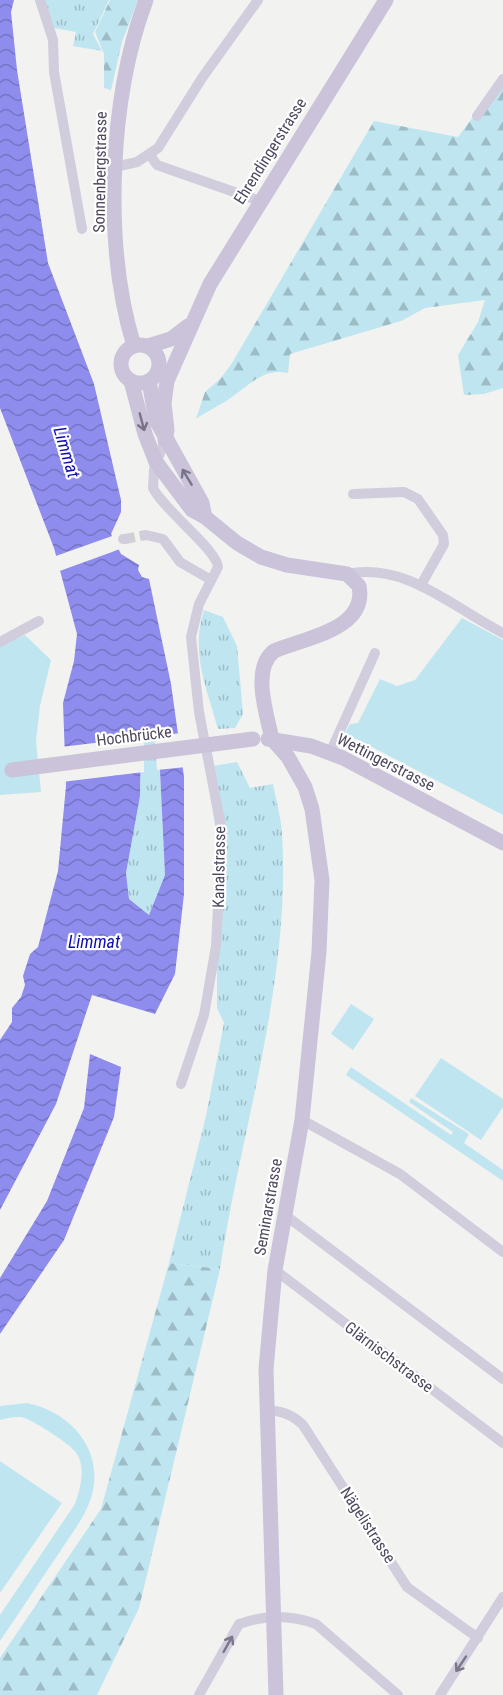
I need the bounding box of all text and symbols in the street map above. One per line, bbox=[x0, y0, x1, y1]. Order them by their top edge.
street label: Ehrendingerstrasse bbox=[230, 94, 310, 208]
street label: Sonnenbergstrasse bbox=[89, 111, 111, 233]
one-way arrow bbox=[137, 412, 148, 431]
water label: Limmat bbox=[49, 424, 85, 481]
one-way arrow bbox=[180, 469, 192, 486]
street label: Hochbrücke bbox=[95, 722, 173, 750]
street label: Wettingerstrasse bbox=[334, 729, 438, 795]
street label: Kanalstrasse bbox=[209, 826, 229, 908]
water label: Limmat bbox=[68, 931, 121, 952]
street label: Seminarstrasse bbox=[250, 1157, 286, 1257]
street label: Glärnischstrasse bbox=[341, 1318, 437, 1396]
street label: Nägelistrasse bbox=[336, 1483, 400, 1567]
one-way arrow bbox=[222, 1636, 234, 1653]
one-way arrow bbox=[454, 1655, 466, 1672]

